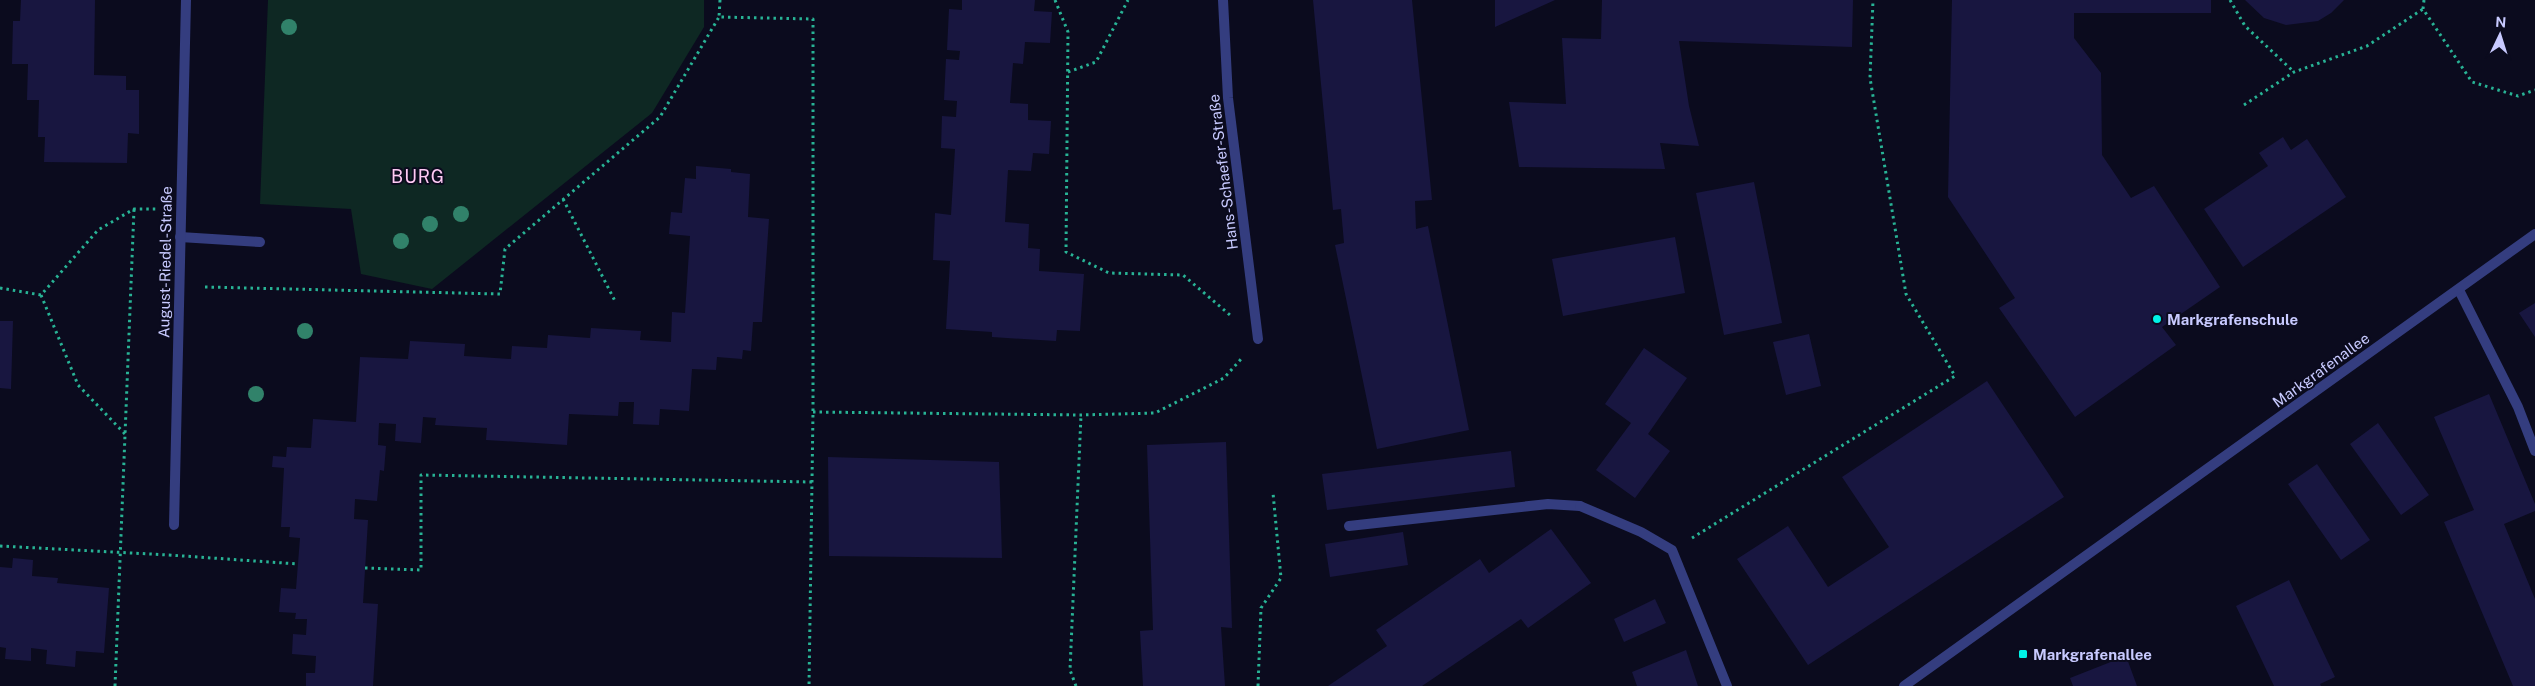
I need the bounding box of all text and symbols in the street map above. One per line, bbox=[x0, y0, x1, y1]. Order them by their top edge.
north arrow bbox=[2475, 10, 2525, 60]
text: N bbox=[2495, 14, 2507, 30]
street label: Hans-Schaefer-Straße bbox=[1205, 93, 1241, 251]
district label: BURG bbox=[391, 166, 445, 187]
street label: August-Riedel-Straße bbox=[155, 186, 175, 338]
place label: Markgrafenschule bbox=[2167, 311, 2298, 328]
marker: Markgrafenschule bbox=[2151, 313, 2163, 325]
street label: Markgrafenallee bbox=[2269, 329, 2373, 411]
place label: Markgrafenallee bbox=[2033, 646, 2152, 663]
marker: Markgrafenallee bbox=[2017, 648, 2029, 660]

